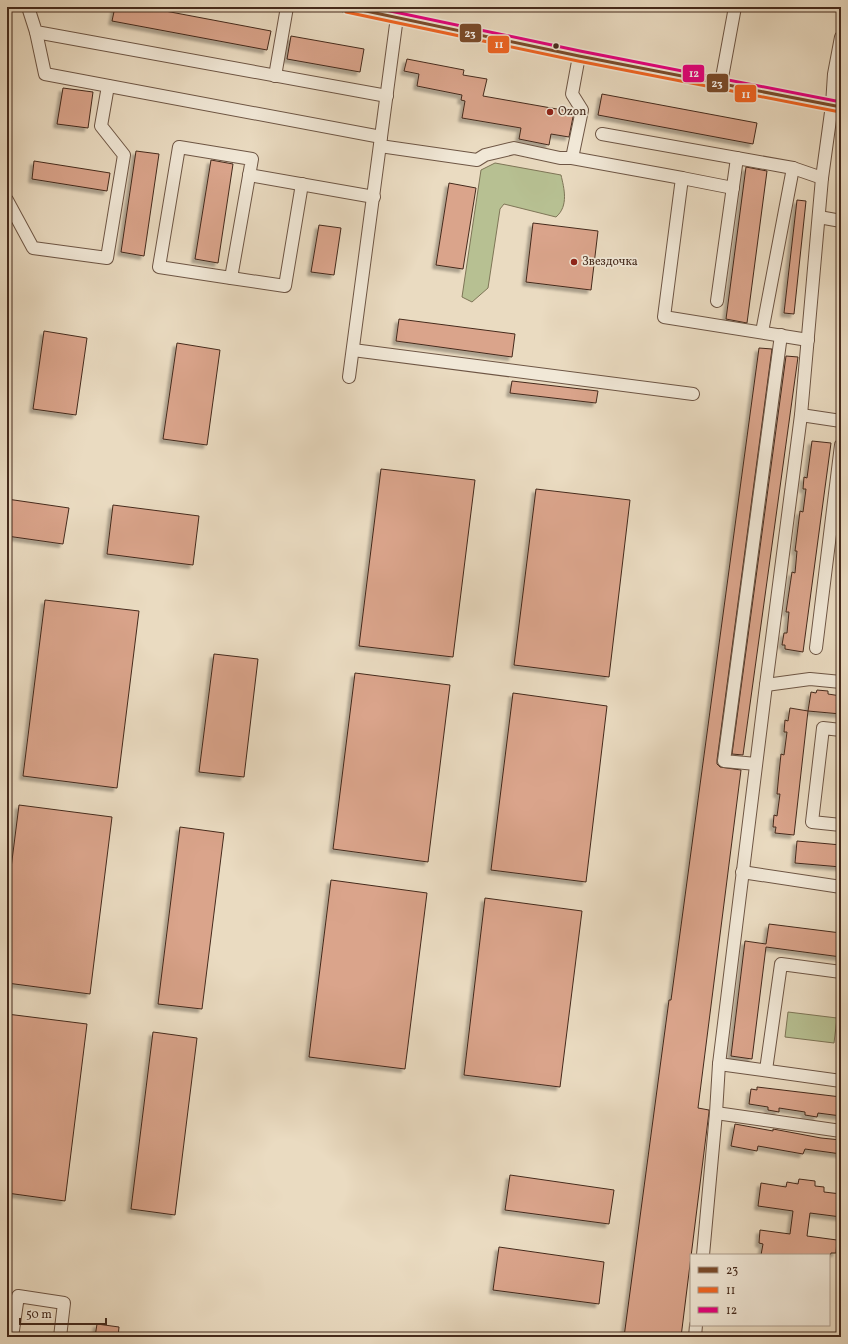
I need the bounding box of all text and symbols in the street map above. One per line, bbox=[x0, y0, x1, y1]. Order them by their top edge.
line badge: 23 bbox=[459, 23, 482, 43]
text: 23 bbox=[464, 27, 476, 42]
line badge: 11 bbox=[487, 35, 510, 54]
text: 11 bbox=[495, 38, 503, 53]
unlabelled marker bbox=[551, 41, 561, 51]
line badge: 12 bbox=[682, 64, 705, 83]
text: 12 bbox=[689, 67, 699, 82]
line badge: 23 bbox=[706, 73, 729, 93]
text: 23 bbox=[711, 77, 723, 92]
line badge: 11 bbox=[734, 84, 757, 103]
text: 11 bbox=[742, 88, 750, 103]
place label: Ozon bbox=[558, 104, 586, 120]
marker: Ozon bbox=[545, 107, 555, 117]
place label: Звездочка bbox=[582, 254, 638, 270]
marker: Звездочка bbox=[569, 257, 579, 267]
legend bbox=[690, 1254, 830, 1326]
text: 23 bbox=[726, 1263, 738, 1279]
text: 11 bbox=[726, 1283, 735, 1299]
scale bar bbox=[20, 1300, 106, 1326]
text: 12 bbox=[726, 1303, 737, 1319]
text: 50 m bbox=[26, 1307, 52, 1323]

